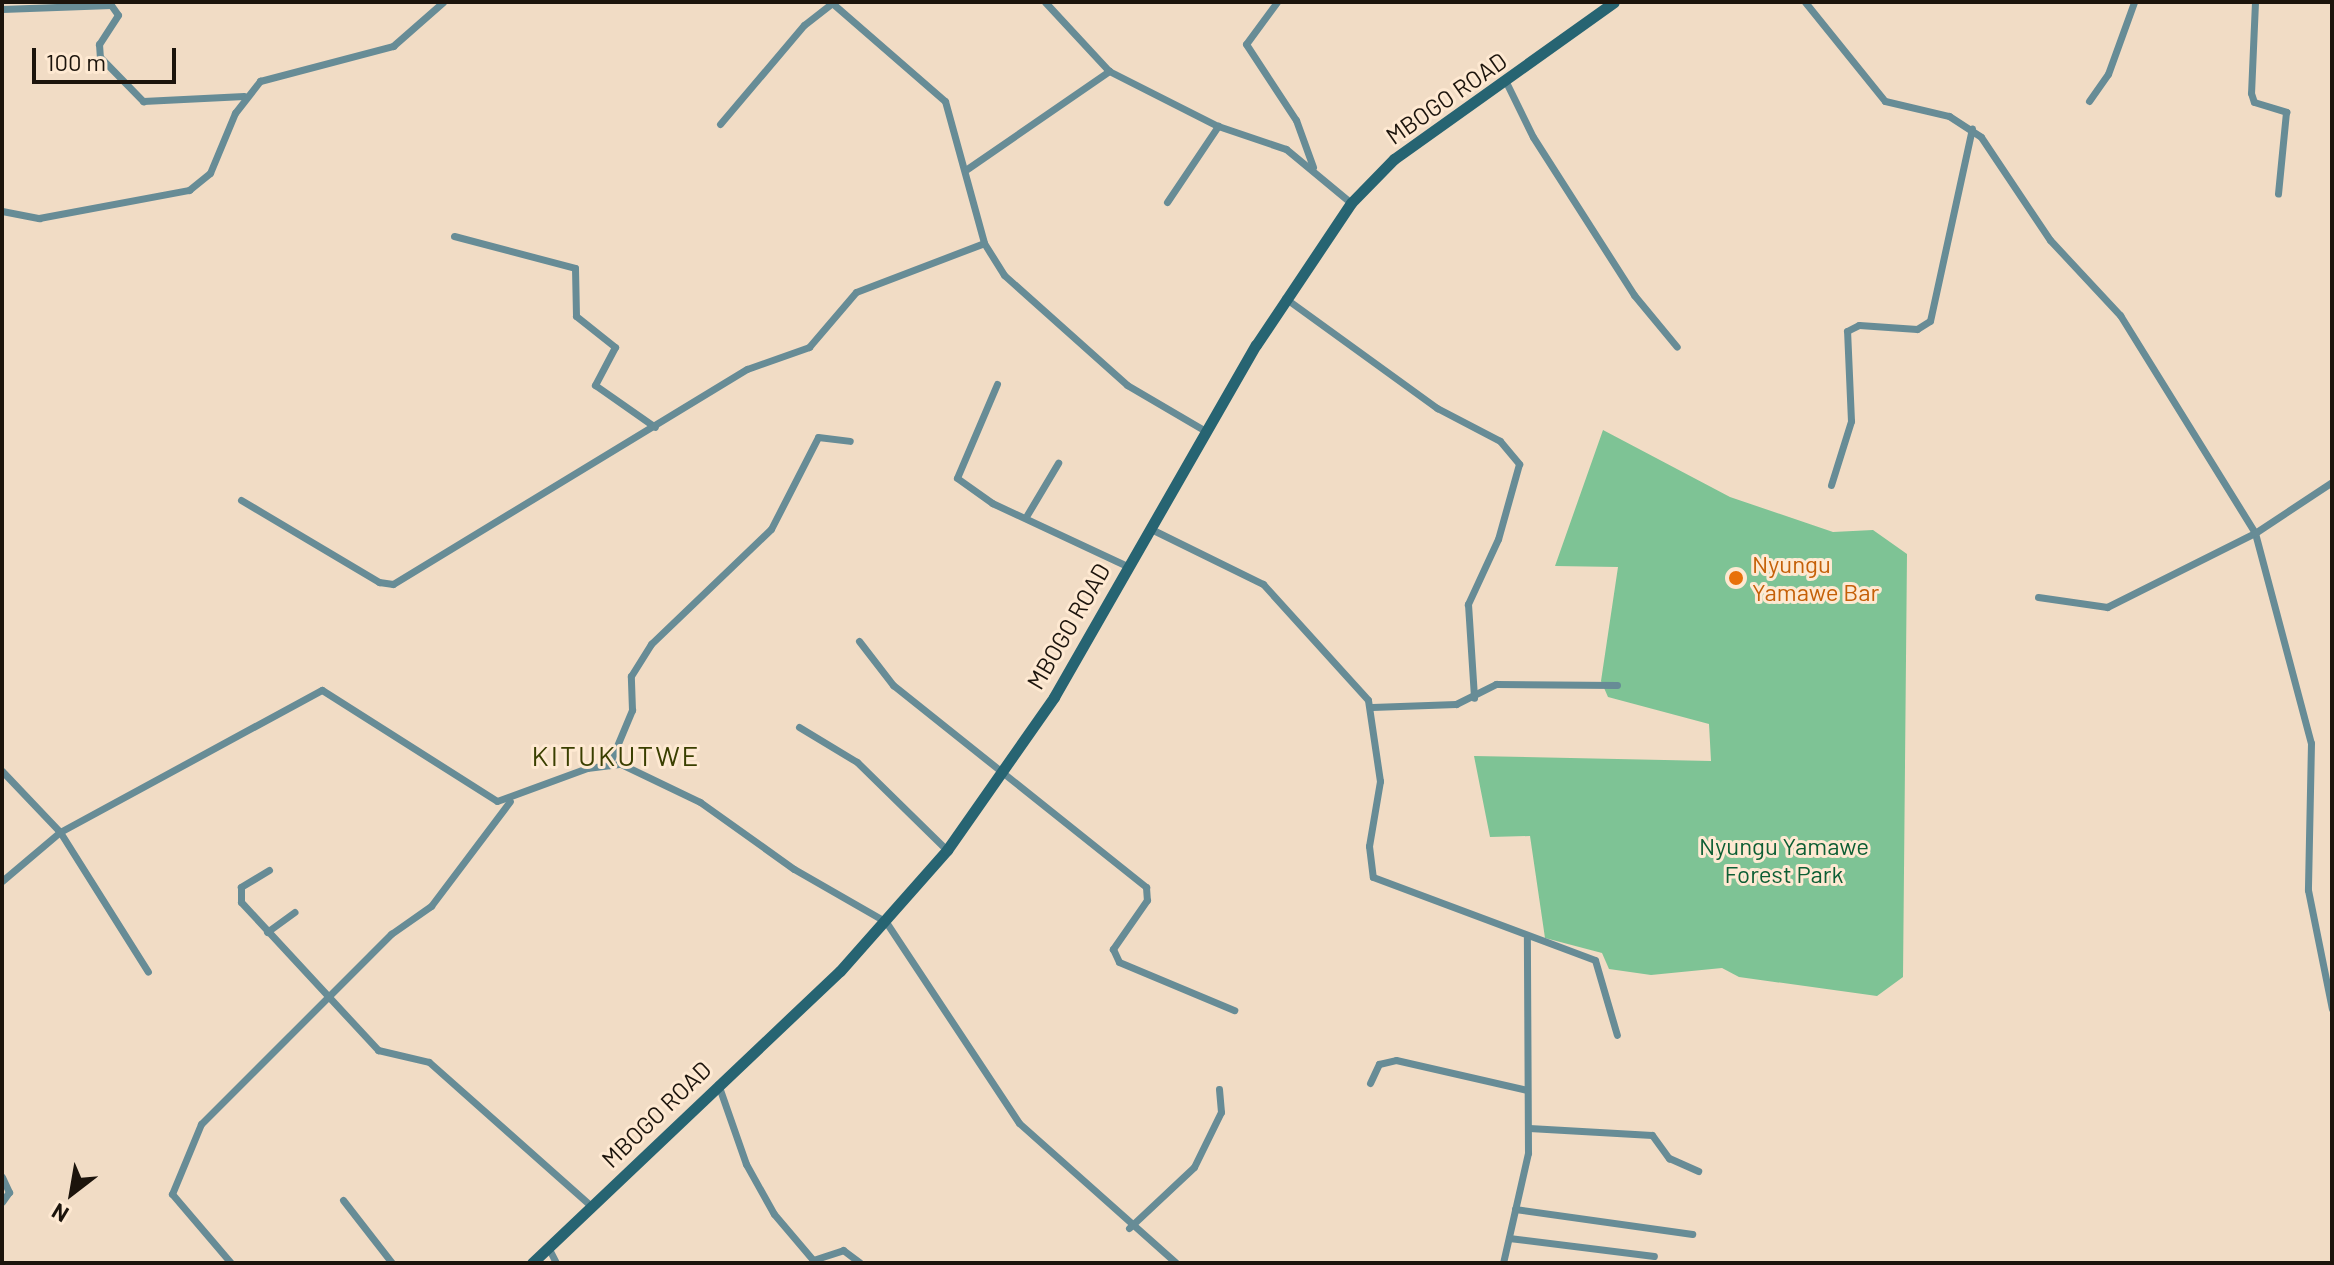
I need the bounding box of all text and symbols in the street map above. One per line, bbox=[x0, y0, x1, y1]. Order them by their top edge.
scale bar bbox=[36, 32, 180, 82]
street label: MBOGO ROAD bbox=[1380, 46, 1512, 150]
text: 100 m bbox=[46, 47, 106, 76]
place label: Nyungu Yamawe Bar bbox=[1752, 550, 1879, 606]
street label: MBOGO ROAD bbox=[1020, 558, 1116, 694]
marker: Nyungu Yamawe Bar bbox=[1727, 569, 1745, 587]
district label: KITUKUTWE bbox=[532, 738, 700, 772]
park label: Nyungu Yamawe Forest Park bbox=[1699, 832, 1869, 888]
street label: MBOGO ROAD bbox=[595, 1055, 717, 1173]
north arrow bbox=[32, 1153, 112, 1233]
text: N bbox=[47, 1199, 73, 1228]

